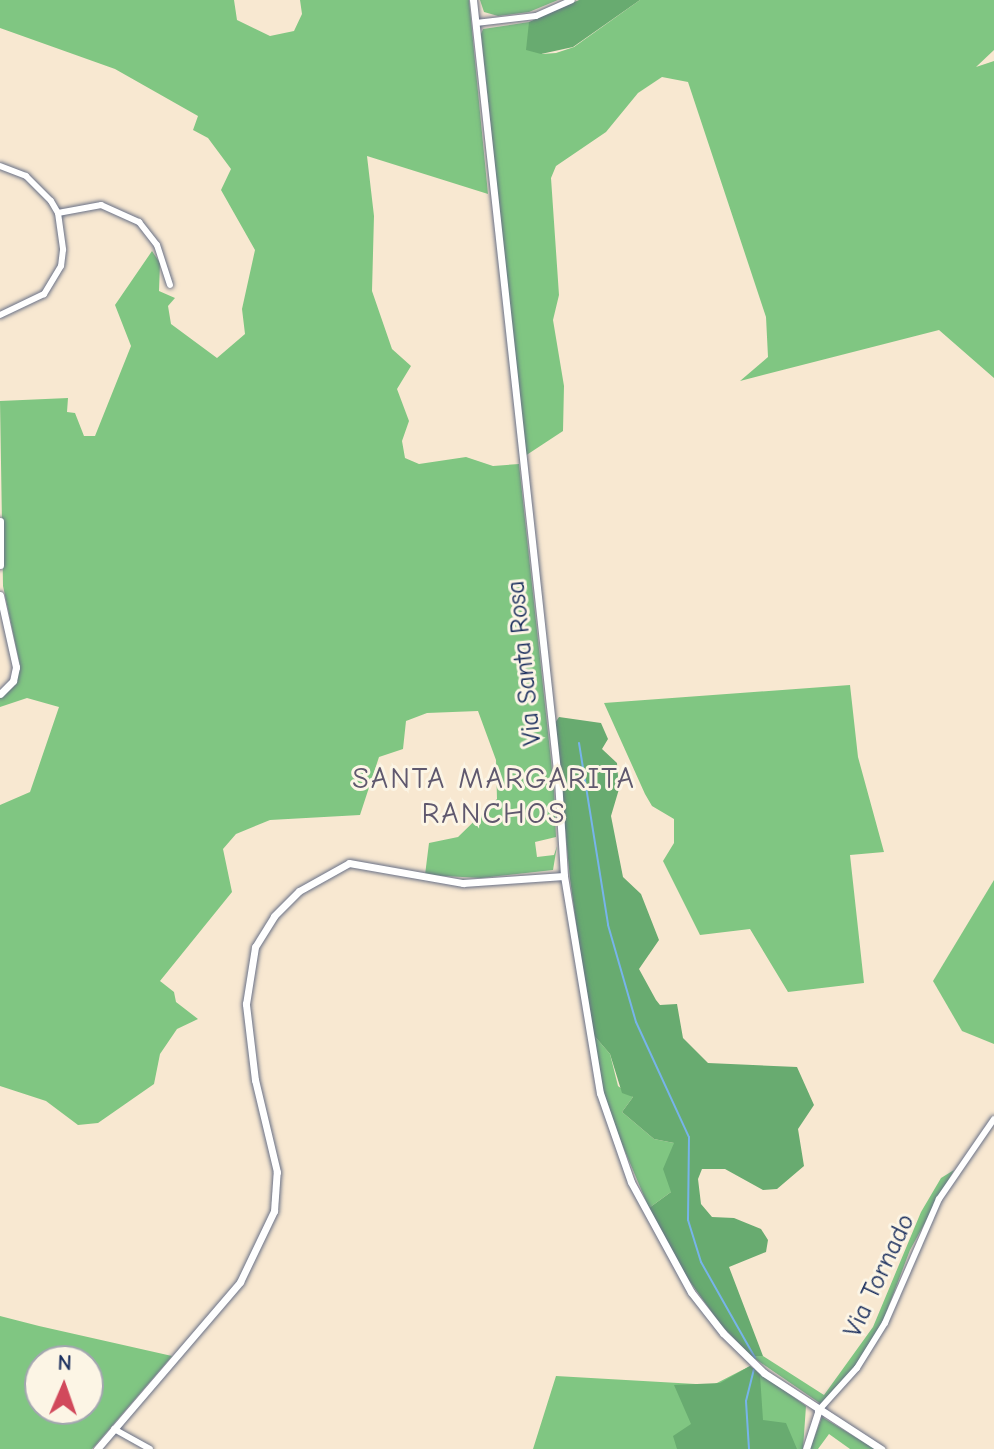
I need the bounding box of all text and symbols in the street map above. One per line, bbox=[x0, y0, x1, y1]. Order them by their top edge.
street label: Via Santa Rosa bbox=[501, 579, 549, 747]
district label: SANTA MARGARITA RANCHOS bbox=[352, 761, 636, 832]
street label: Via Tornado bbox=[838, 1209, 922, 1343]
north arrow bbox=[24, 1345, 104, 1425]
text: N bbox=[57, 1350, 72, 1376]

